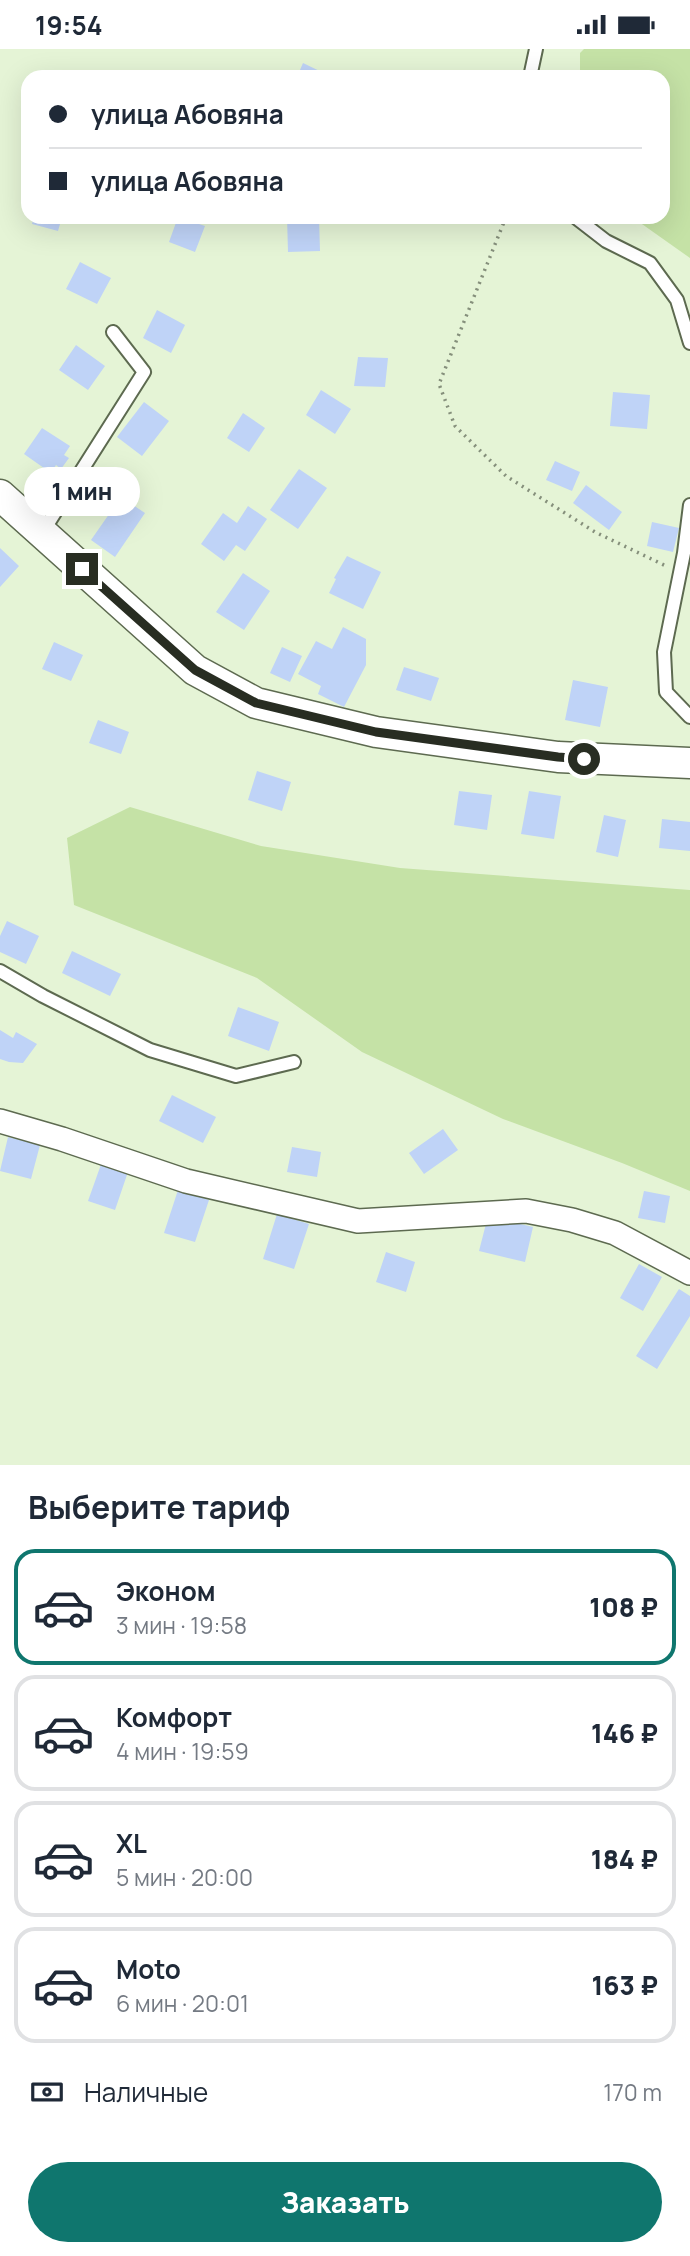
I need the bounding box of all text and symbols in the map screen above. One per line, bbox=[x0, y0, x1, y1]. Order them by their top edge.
text: 19:54 bbox=[35, 7, 103, 43]
text: улица Абовяна bbox=[91, 96, 284, 132]
text: улица Абовяна bbox=[91, 163, 284, 199]
callout: 1 мин bbox=[24, 468, 140, 517]
text: 1 мин bbox=[52, 475, 112, 507]
route end bbox=[66, 553, 98, 585]
route start bbox=[568, 743, 600, 775]
text: Выберите тариф bbox=[28, 1485, 290, 1529]
text: Эконом bbox=[116, 1573, 216, 1609]
icon: car bbox=[32, 1576, 95, 1639]
text: 108 ₽ bbox=[589, 1589, 658, 1625]
text: 3 мин · 19:58 bbox=[116, 1609, 247, 1641]
text: Комфорт bbox=[116, 1699, 232, 1735]
icon: car bbox=[32, 1702, 95, 1765]
text: 146 ₽ bbox=[591, 1715, 658, 1751]
text: 4 мин · 19:59 bbox=[116, 1735, 249, 1767]
text: XL bbox=[116, 1825, 147, 1861]
icon: car bbox=[32, 1828, 95, 1891]
text: 184 ₽ bbox=[591, 1841, 658, 1877]
text: 5 мин · 20:00 bbox=[116, 1861, 253, 1893]
text: Moto bbox=[116, 1951, 181, 1987]
icon: car bbox=[32, 1954, 95, 2017]
text: 163 ₽ bbox=[592, 1967, 658, 2003]
text: 6 мин · 20:01 bbox=[116, 1987, 249, 2019]
icon: cash bbox=[28, 2073, 66, 2111]
text: Наличные bbox=[84, 2074, 208, 2110]
text: 170 m bbox=[603, 2076, 662, 2108]
button: Заказать bbox=[28, 2162, 662, 2242]

